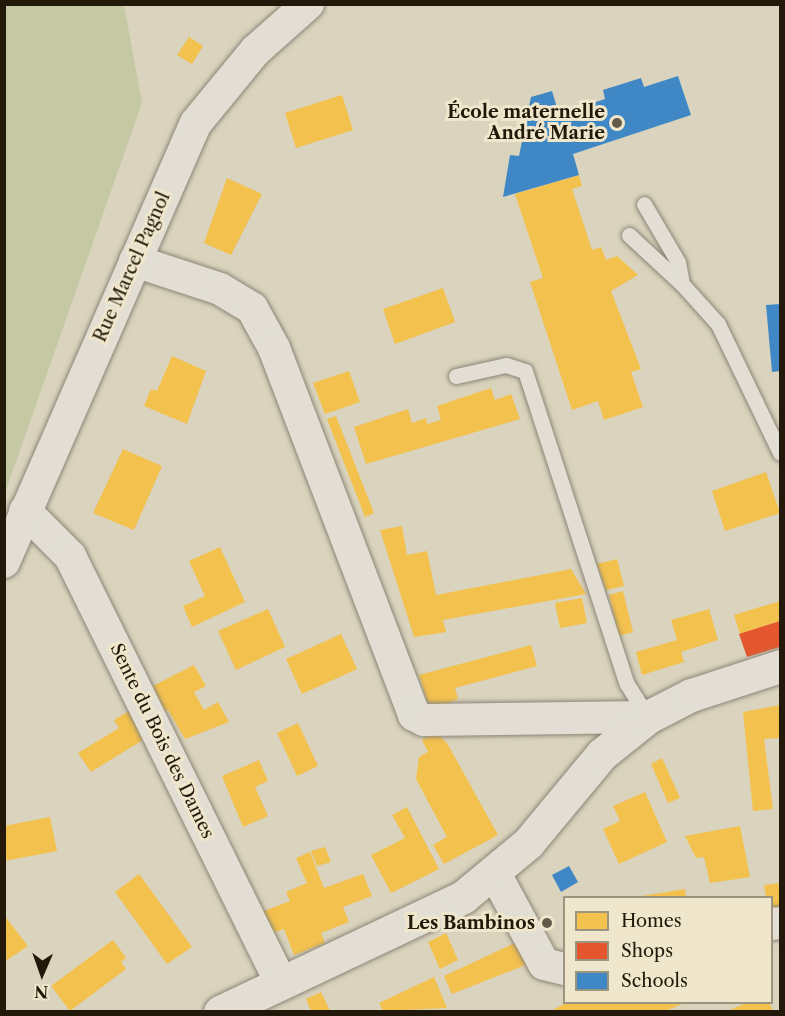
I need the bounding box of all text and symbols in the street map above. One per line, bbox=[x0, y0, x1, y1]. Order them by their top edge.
place label: École maternelle André Marie bbox=[447, 102, 605, 144]
marker: École maternelle André Marie bbox=[610, 116, 624, 130]
street label: Rue Marcel Pagnol bbox=[89, 189, 175, 345]
street label: Sente du Bois des Dames bbox=[105, 640, 219, 842]
legend bbox=[563, 896, 773, 1004]
text: Homes bbox=[621, 910, 682, 932]
place label: Les Bambinos bbox=[407, 912, 535, 934]
marker: Les Bambinos bbox=[540, 916, 554, 930]
text: Shops bbox=[621, 940, 673, 962]
north arrow bbox=[12, 944, 72, 1004]
text: Schools bbox=[621, 970, 688, 992]
text: N bbox=[34, 982, 49, 1002]

